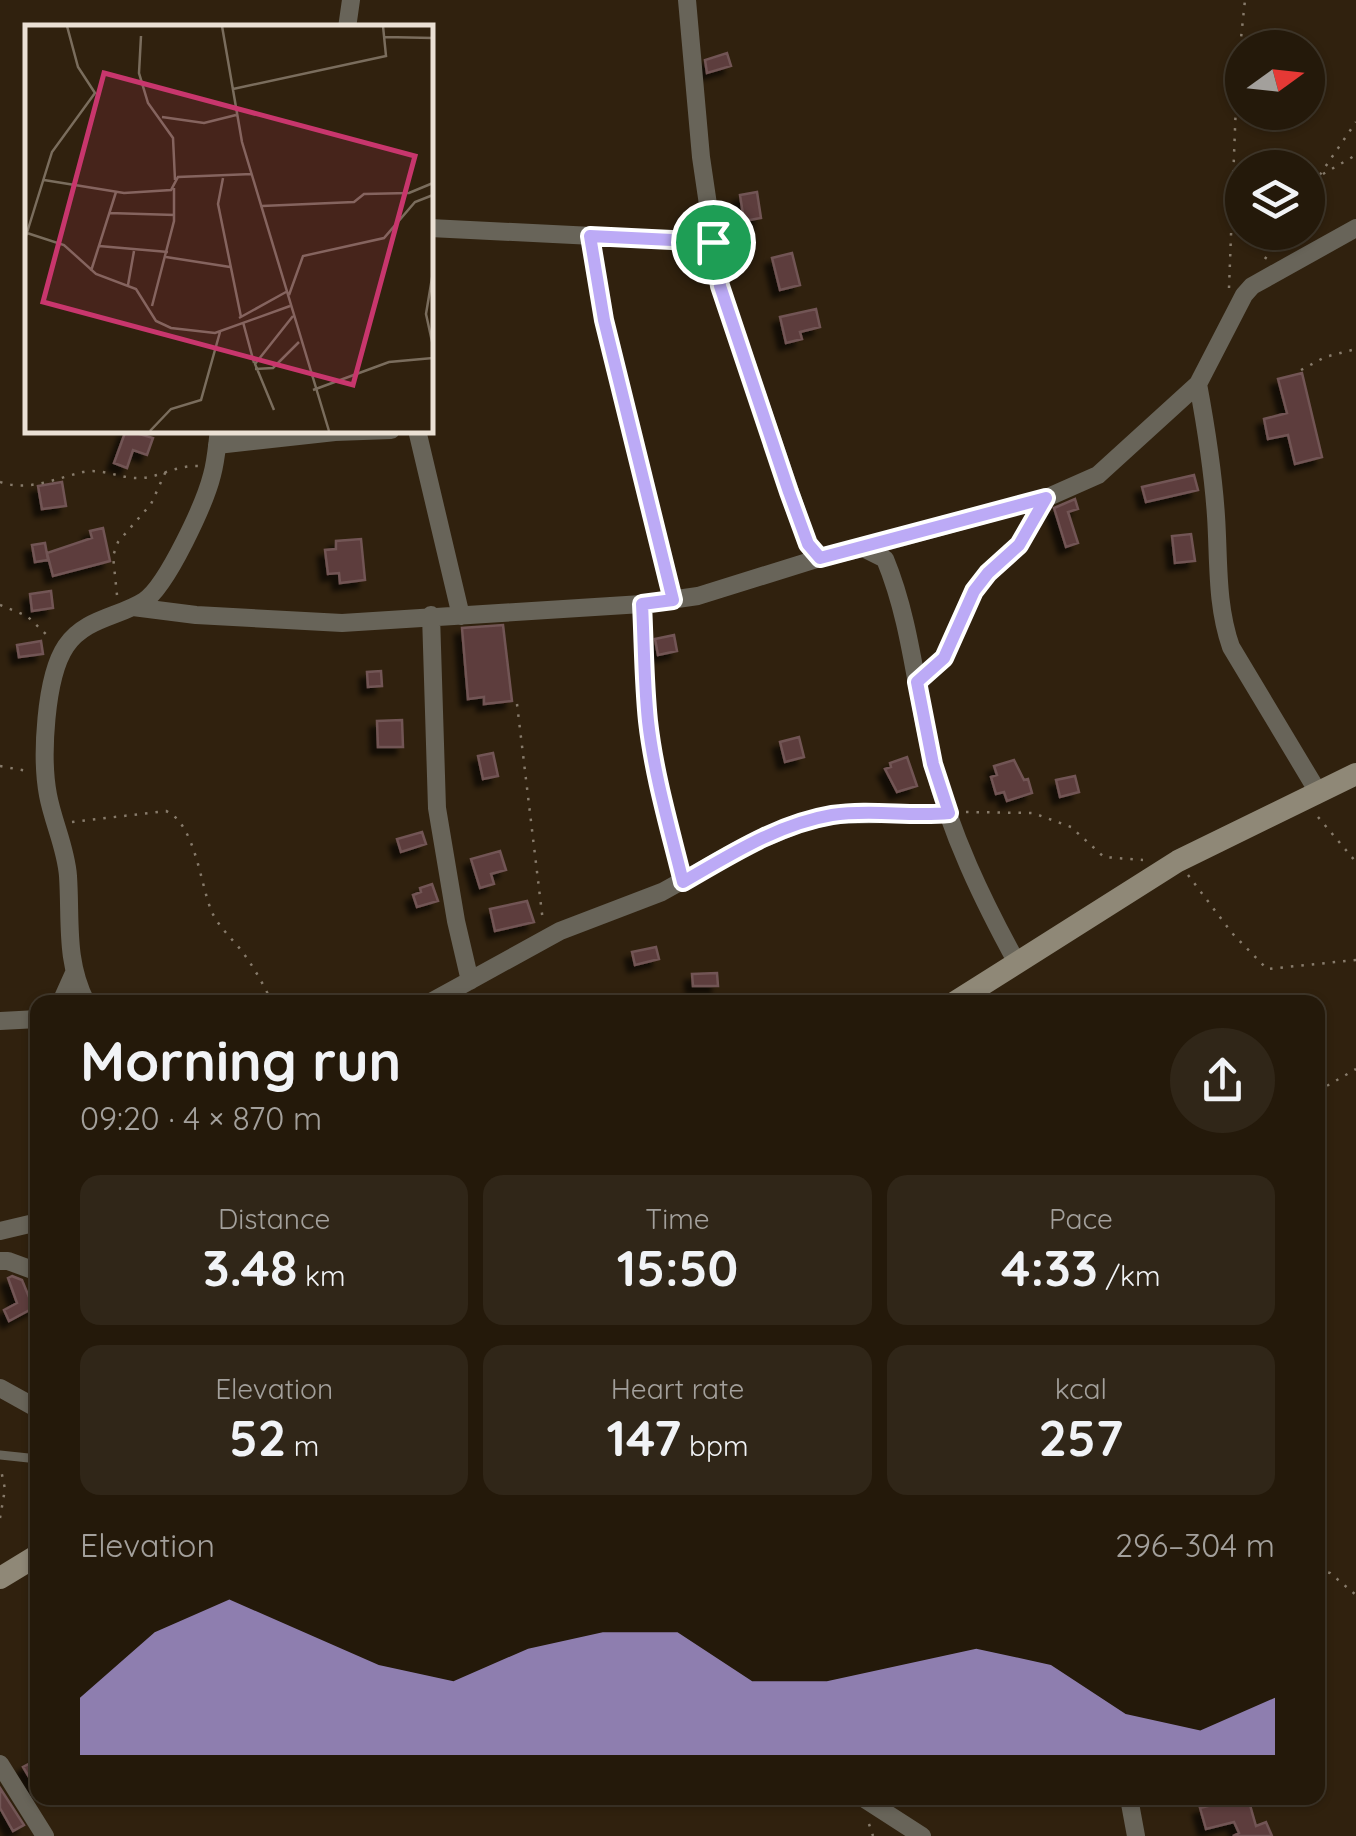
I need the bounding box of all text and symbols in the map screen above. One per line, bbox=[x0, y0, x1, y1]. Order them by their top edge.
inset map bbox=[25, 25, 432, 432]
north arrow bbox=[1225, 30, 1325, 130]
map controls bbox=[1225, 30, 1325, 250]
button: layers bbox=[1225, 150, 1325, 250]
pin bbox=[671, 200, 756, 285]
icon: arrive bbox=[686, 215, 741, 270]
text: Morning run bbox=[80, 1026, 401, 1095]
button: share bbox=[1170, 1028, 1275, 1133]
text: 09:20 · 4 × 870 m bbox=[80, 1098, 322, 1138]
text: Distance bbox=[218, 1201, 330, 1236]
text: Time bbox=[645, 1201, 710, 1236]
text: Pace bbox=[1049, 1201, 1113, 1236]
text: 3.48 bbox=[203, 1236, 297, 1299]
text: 15:50 bbox=[617, 1236, 738, 1299]
text: 4:33 bbox=[1001, 1236, 1098, 1299]
text: km bbox=[297, 1258, 346, 1293]
text: /km bbox=[1098, 1258, 1161, 1293]
text: Elevation bbox=[215, 1371, 333, 1406]
text: Heart rate bbox=[611, 1371, 744, 1406]
text: kcal bbox=[1055, 1371, 1107, 1406]
text: 52 bbox=[229, 1406, 286, 1469]
text: 147 bbox=[607, 1406, 681, 1469]
text: 257 bbox=[1038, 1406, 1123, 1469]
text: m bbox=[286, 1428, 319, 1463]
text: bpm bbox=[681, 1428, 748, 1463]
text: Elevation bbox=[80, 1525, 215, 1565]
text: 296–304 m bbox=[1115, 1525, 1275, 1565]

